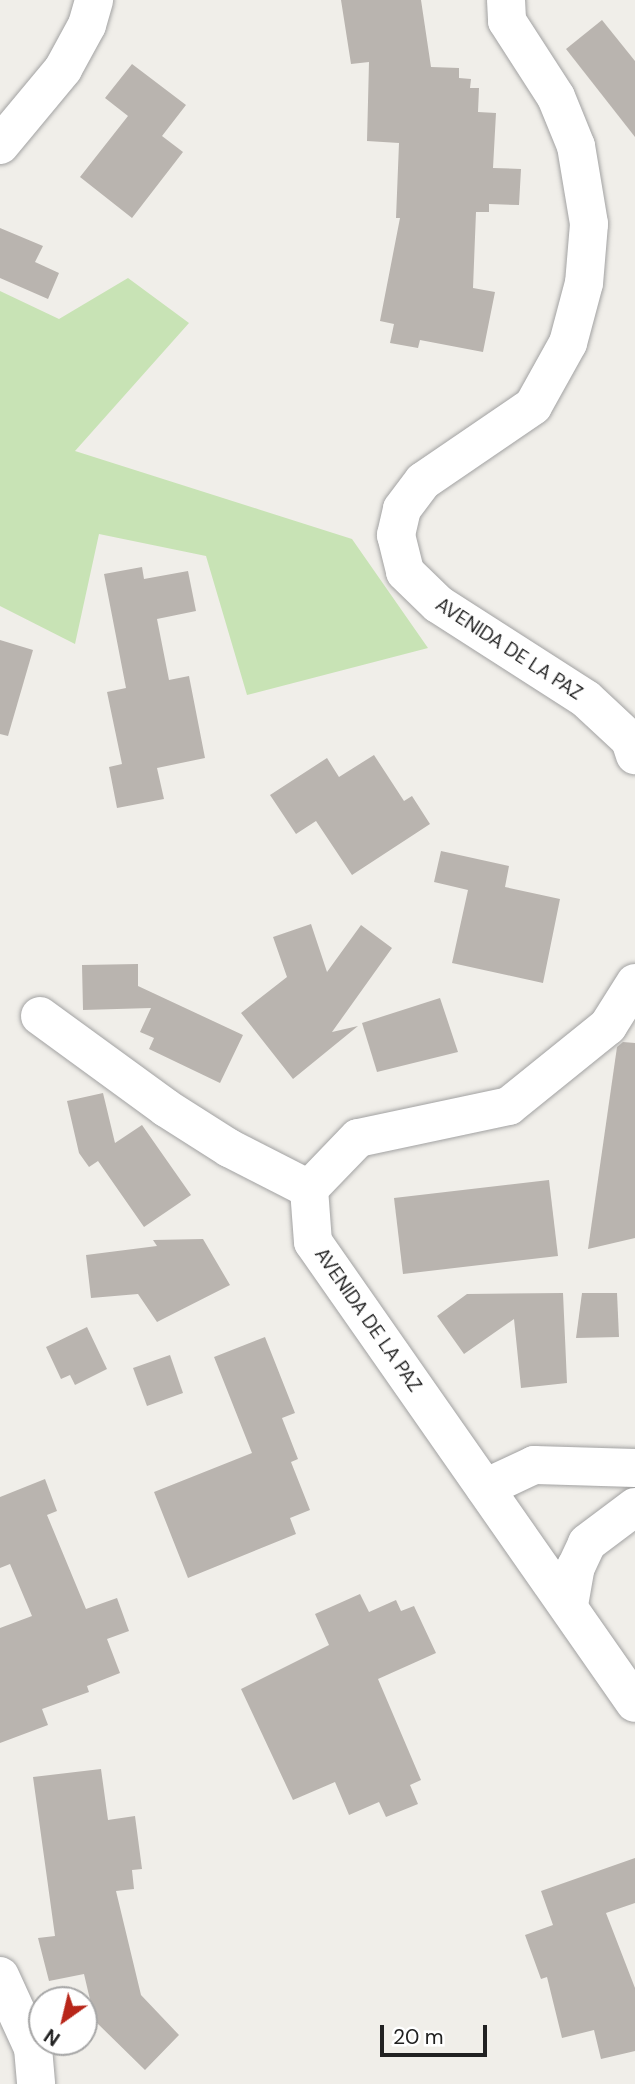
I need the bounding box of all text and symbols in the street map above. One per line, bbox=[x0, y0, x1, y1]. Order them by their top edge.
street label: AVENIDA DE LA PAZ bbox=[431, 593, 587, 705]
street label: AVENIDA DE LA PAZ bbox=[310, 1244, 426, 1396]
north arrow bbox=[28, 1986, 98, 2056]
scale bar bbox=[383, 2010, 490, 2054]
text: N bbox=[39, 2023, 65, 2051]
text: 20 m bbox=[393, 2023, 444, 2051]

